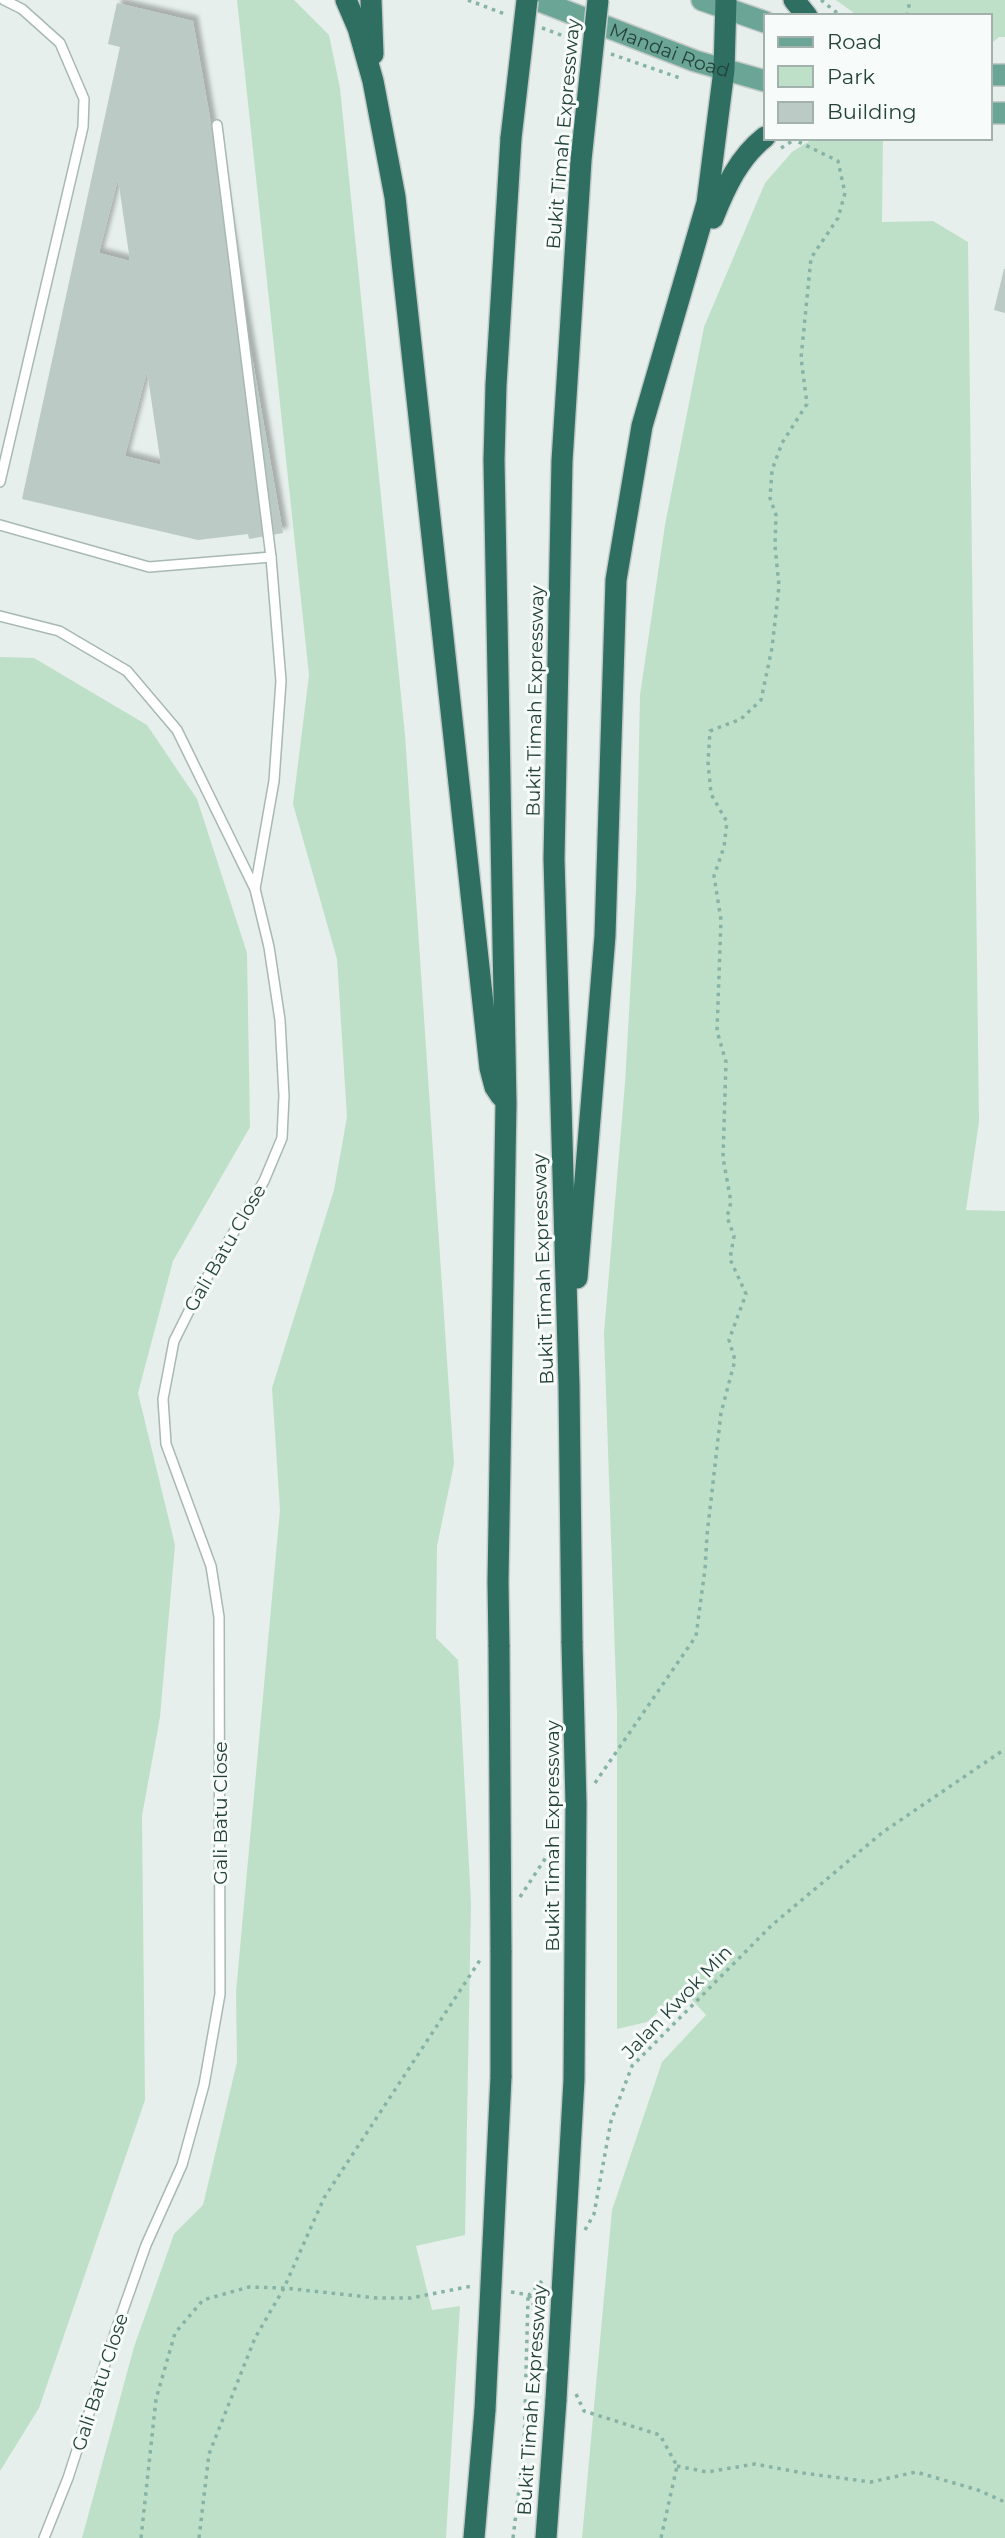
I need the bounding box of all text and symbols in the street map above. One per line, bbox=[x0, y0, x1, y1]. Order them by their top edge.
legend bbox=[764, 14, 991, 140]
street label: Bukit Timah Expressway bbox=[541, 17, 585, 250]
street label: Mandai Road bbox=[606, 18, 733, 82]
text: Road bbox=[827, 29, 882, 54]
text: Park bbox=[827, 64, 875, 89]
text: Building bbox=[827, 99, 917, 124]
street label: Bukit Timah Expressway bbox=[521, 584, 549, 817]
street label: Bukit Timah Expressway bbox=[527, 1152, 559, 1385]
street label: Gali Batu Close bbox=[179, 1180, 271, 1316]
street label: Bukit Timah Expressway bbox=[541, 1720, 564, 1952]
street label: Gali Batu Close bbox=[209, 1741, 232, 1885]
street label: Jalan Kwok Min bbox=[616, 1941, 737, 2064]
street label: Bukit Timah Expressway bbox=[512, 2283, 552, 2516]
street label: Gali Batu Close bbox=[67, 2310, 133, 2454]

